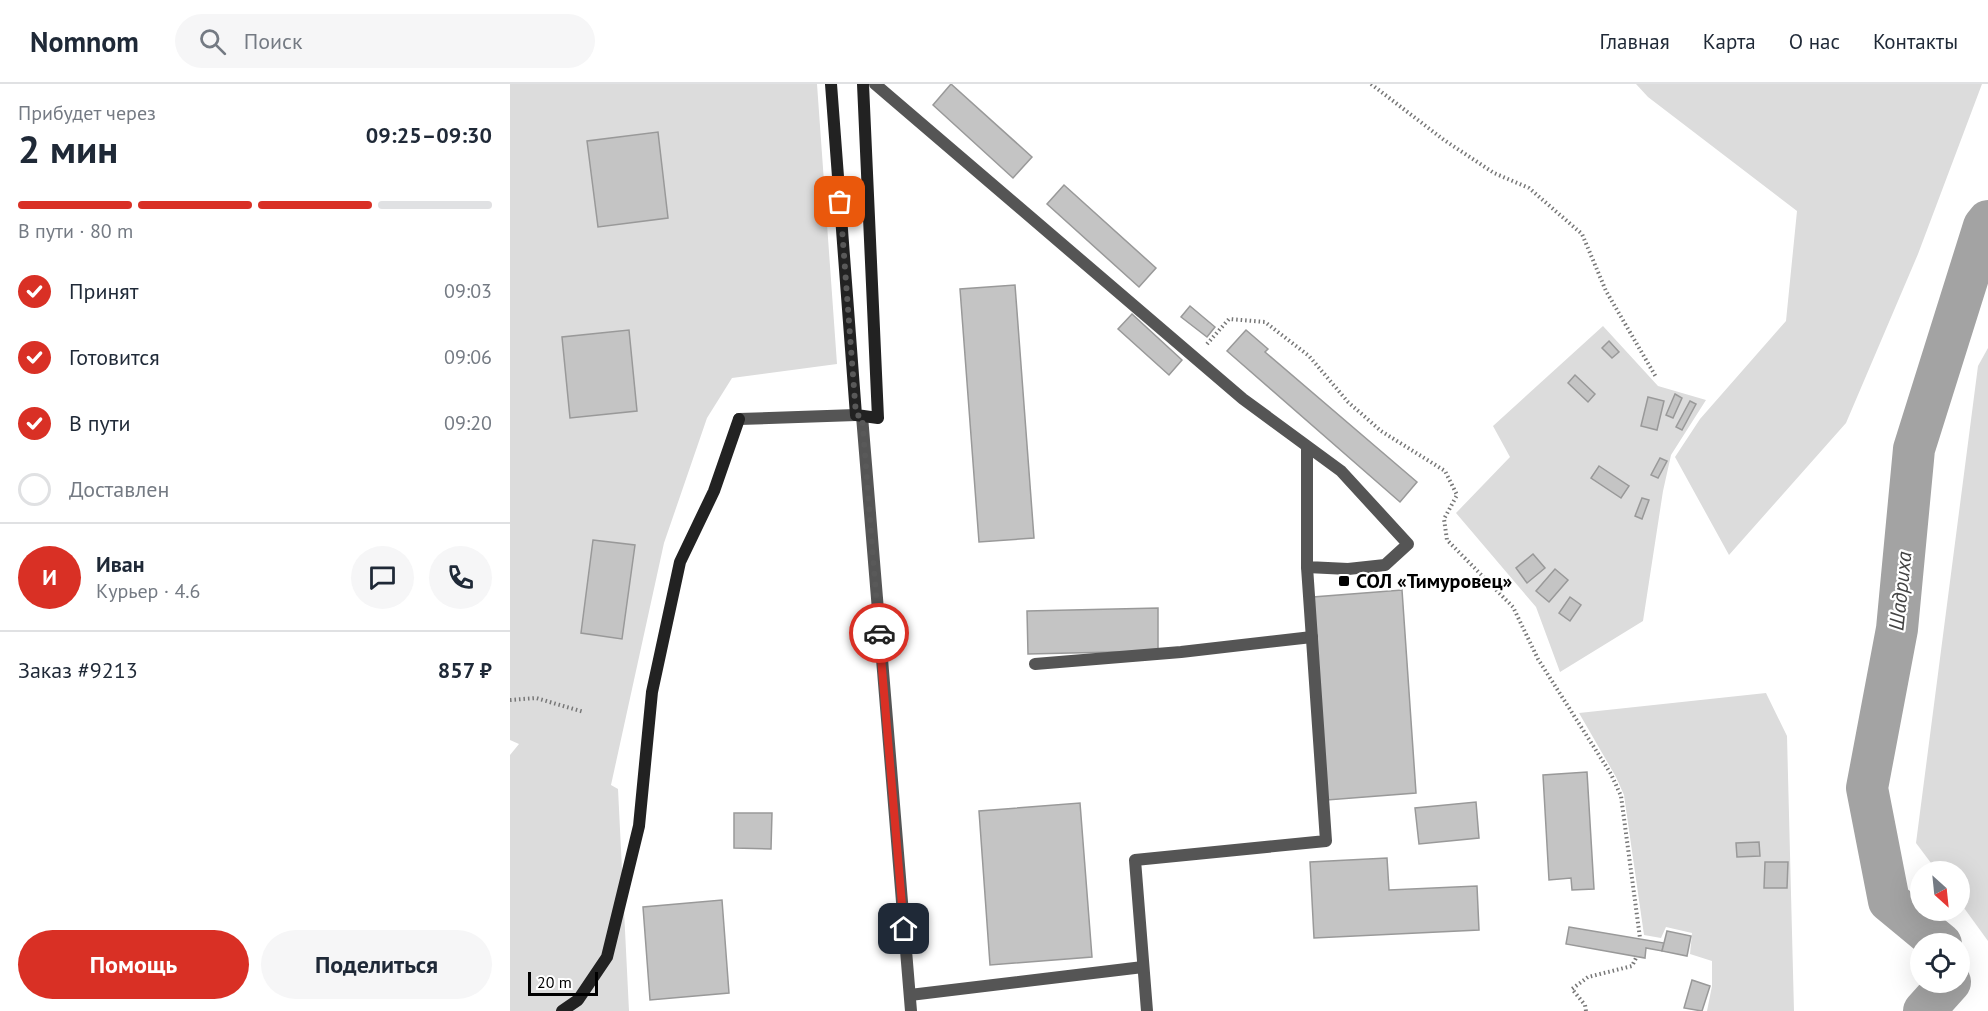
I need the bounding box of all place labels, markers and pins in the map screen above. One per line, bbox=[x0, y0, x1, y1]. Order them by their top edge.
pin bbox=[814, 176, 865, 227]
place label: СОЛ «Тимуровец» bbox=[1356, 568, 1513, 594]
marker: СОЛ «Тимуровец» bbox=[1337, 574, 1351, 588]
pin bbox=[878, 903, 929, 954]

